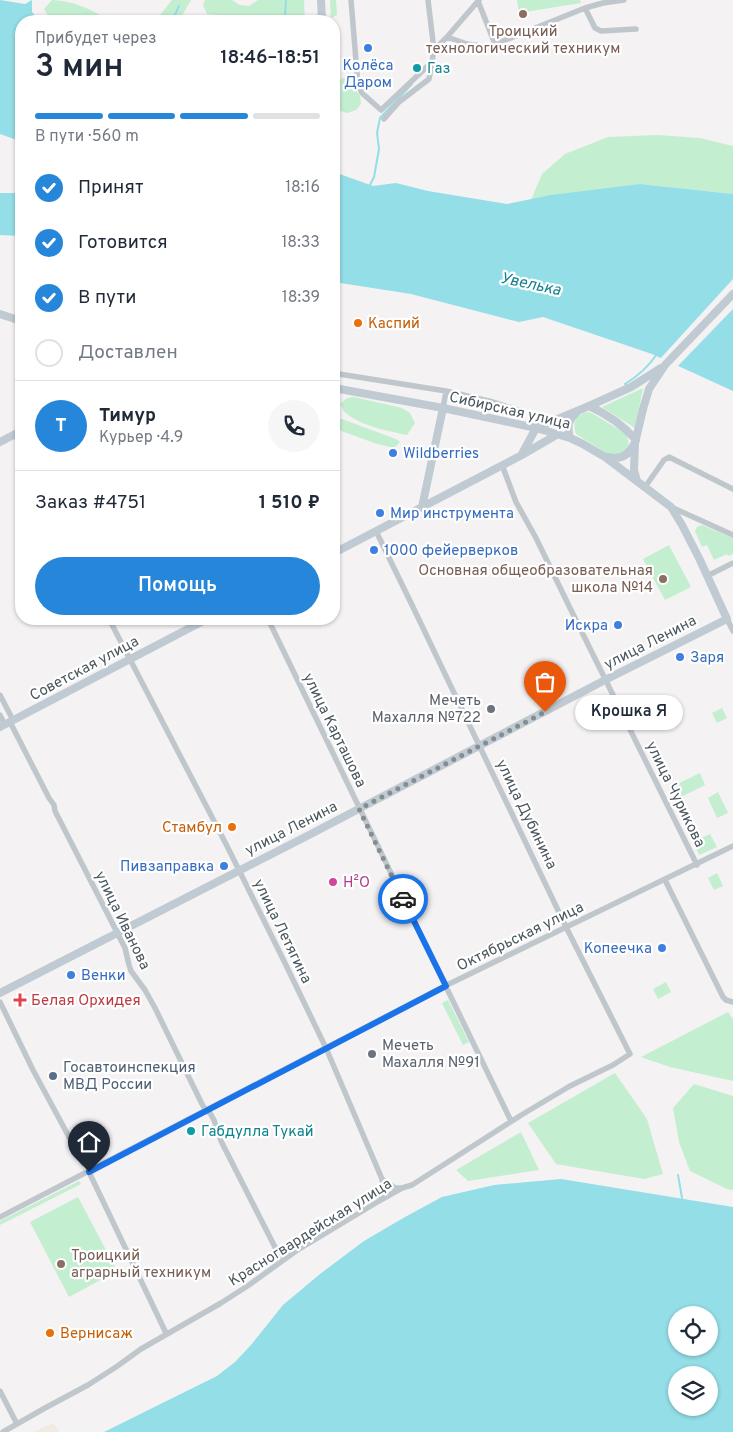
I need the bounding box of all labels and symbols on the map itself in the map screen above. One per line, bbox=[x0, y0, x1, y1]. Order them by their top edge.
marker: Троицкий технологический техникум bbox=[517, 8, 529, 20]
place label: Троицкий технологический техникум bbox=[426, 23, 620, 59]
marker: Колёса Даром bbox=[362, 42, 374, 54]
place label: Колёса Даром bbox=[343, 57, 393, 93]
place label: Газ bbox=[427, 60, 451, 79]
marker: Газ bbox=[411, 62, 423, 74]
water label: Увелька bbox=[499, 269, 563, 301]
place label: Каспий bbox=[368, 315, 420, 334]
marker: Каспий bbox=[352, 317, 364, 329]
street label: Сибирская улица bbox=[447, 388, 572, 435]
place label: Wildberries bbox=[403, 445, 479, 464]
marker: Wildberries bbox=[387, 447, 399, 459]
place label: Мир инструмента bbox=[390, 505, 514, 524]
marker: Мир инструмента bbox=[374, 507, 386, 519]
place label: 1000 фейерверков bbox=[384, 542, 518, 561]
marker: 1000 фейерверков bbox=[368, 544, 380, 556]
place label: Основная общеобразовательная школа №14 bbox=[418, 562, 653, 598]
marker: Основная общеобразовательная школа №14 bbox=[657, 573, 669, 585]
street label: улица Ленина bbox=[601, 612, 700, 675]
place label: Искра bbox=[565, 617, 608, 636]
marker: Искра bbox=[612, 619, 624, 631]
street label: Советская улица bbox=[27, 633, 143, 706]
place label: Заря bbox=[690, 649, 724, 668]
marker: Заря bbox=[674, 651, 686, 663]
pin bbox=[524, 661, 566, 712]
street label: улица Карташова bbox=[298, 670, 370, 791]
place label: Мечеть Махалля №722 bbox=[372, 692, 481, 728]
callout: Крошка Я bbox=[575, 694, 682, 730]
marker: Мечеть Махалля №722 bbox=[485, 703, 497, 715]
street label: улица Чурикова bbox=[641, 739, 709, 851]
street label: улица Дубинина bbox=[491, 757, 560, 873]
street label: улица Ленина bbox=[242, 798, 341, 861]
place label: Стамбул bbox=[162, 819, 222, 838]
marker: Стамбул bbox=[226, 821, 238, 833]
place label: Пивзаправка bbox=[120, 858, 214, 877]
marker: Пивзаправка bbox=[218, 860, 230, 872]
street label: улица Иванова bbox=[90, 868, 154, 973]
place label: H²O bbox=[343, 874, 370, 893]
courier bbox=[378, 874, 428, 924]
street label: улица Летягина bbox=[248, 876, 315, 987]
marker: H²O bbox=[327, 876, 339, 888]
street label: Октябрьская улица bbox=[454, 898, 587, 976]
place label: Копеечка bbox=[584, 940, 652, 959]
marker: Копеечка bbox=[656, 942, 668, 954]
place label: Венки bbox=[81, 967, 126, 986]
marker: Венки bbox=[65, 969, 77, 981]
place label: Белая Орхидея bbox=[31, 992, 141, 1011]
marker: Белая Орхидея bbox=[13, 993, 27, 1007]
place label: Мечеть Махалля №91 bbox=[382, 1037, 480, 1073]
marker: Мечеть Махалля №91 bbox=[366, 1048, 378, 1060]
place label: Госавтоинспекция МВД России bbox=[63, 1059, 196, 1095]
marker: Госавтоинспекция МВД России bbox=[47, 1070, 59, 1082]
pin bbox=[68, 1121, 110, 1172]
place label: Габдулла Тукай bbox=[201, 1123, 314, 1142]
marker: Габдулла Тукай bbox=[185, 1125, 197, 1137]
street label: Красногвардейская улица bbox=[226, 1175, 396, 1291]
place label: Троицкий аграрный техникум bbox=[71, 1247, 211, 1283]
marker: Троицкий аграрный техникум bbox=[55, 1258, 67, 1270]
place label: Вернисаж bbox=[60, 1325, 133, 1344]
marker: Вернисаж bbox=[44, 1327, 56, 1339]

